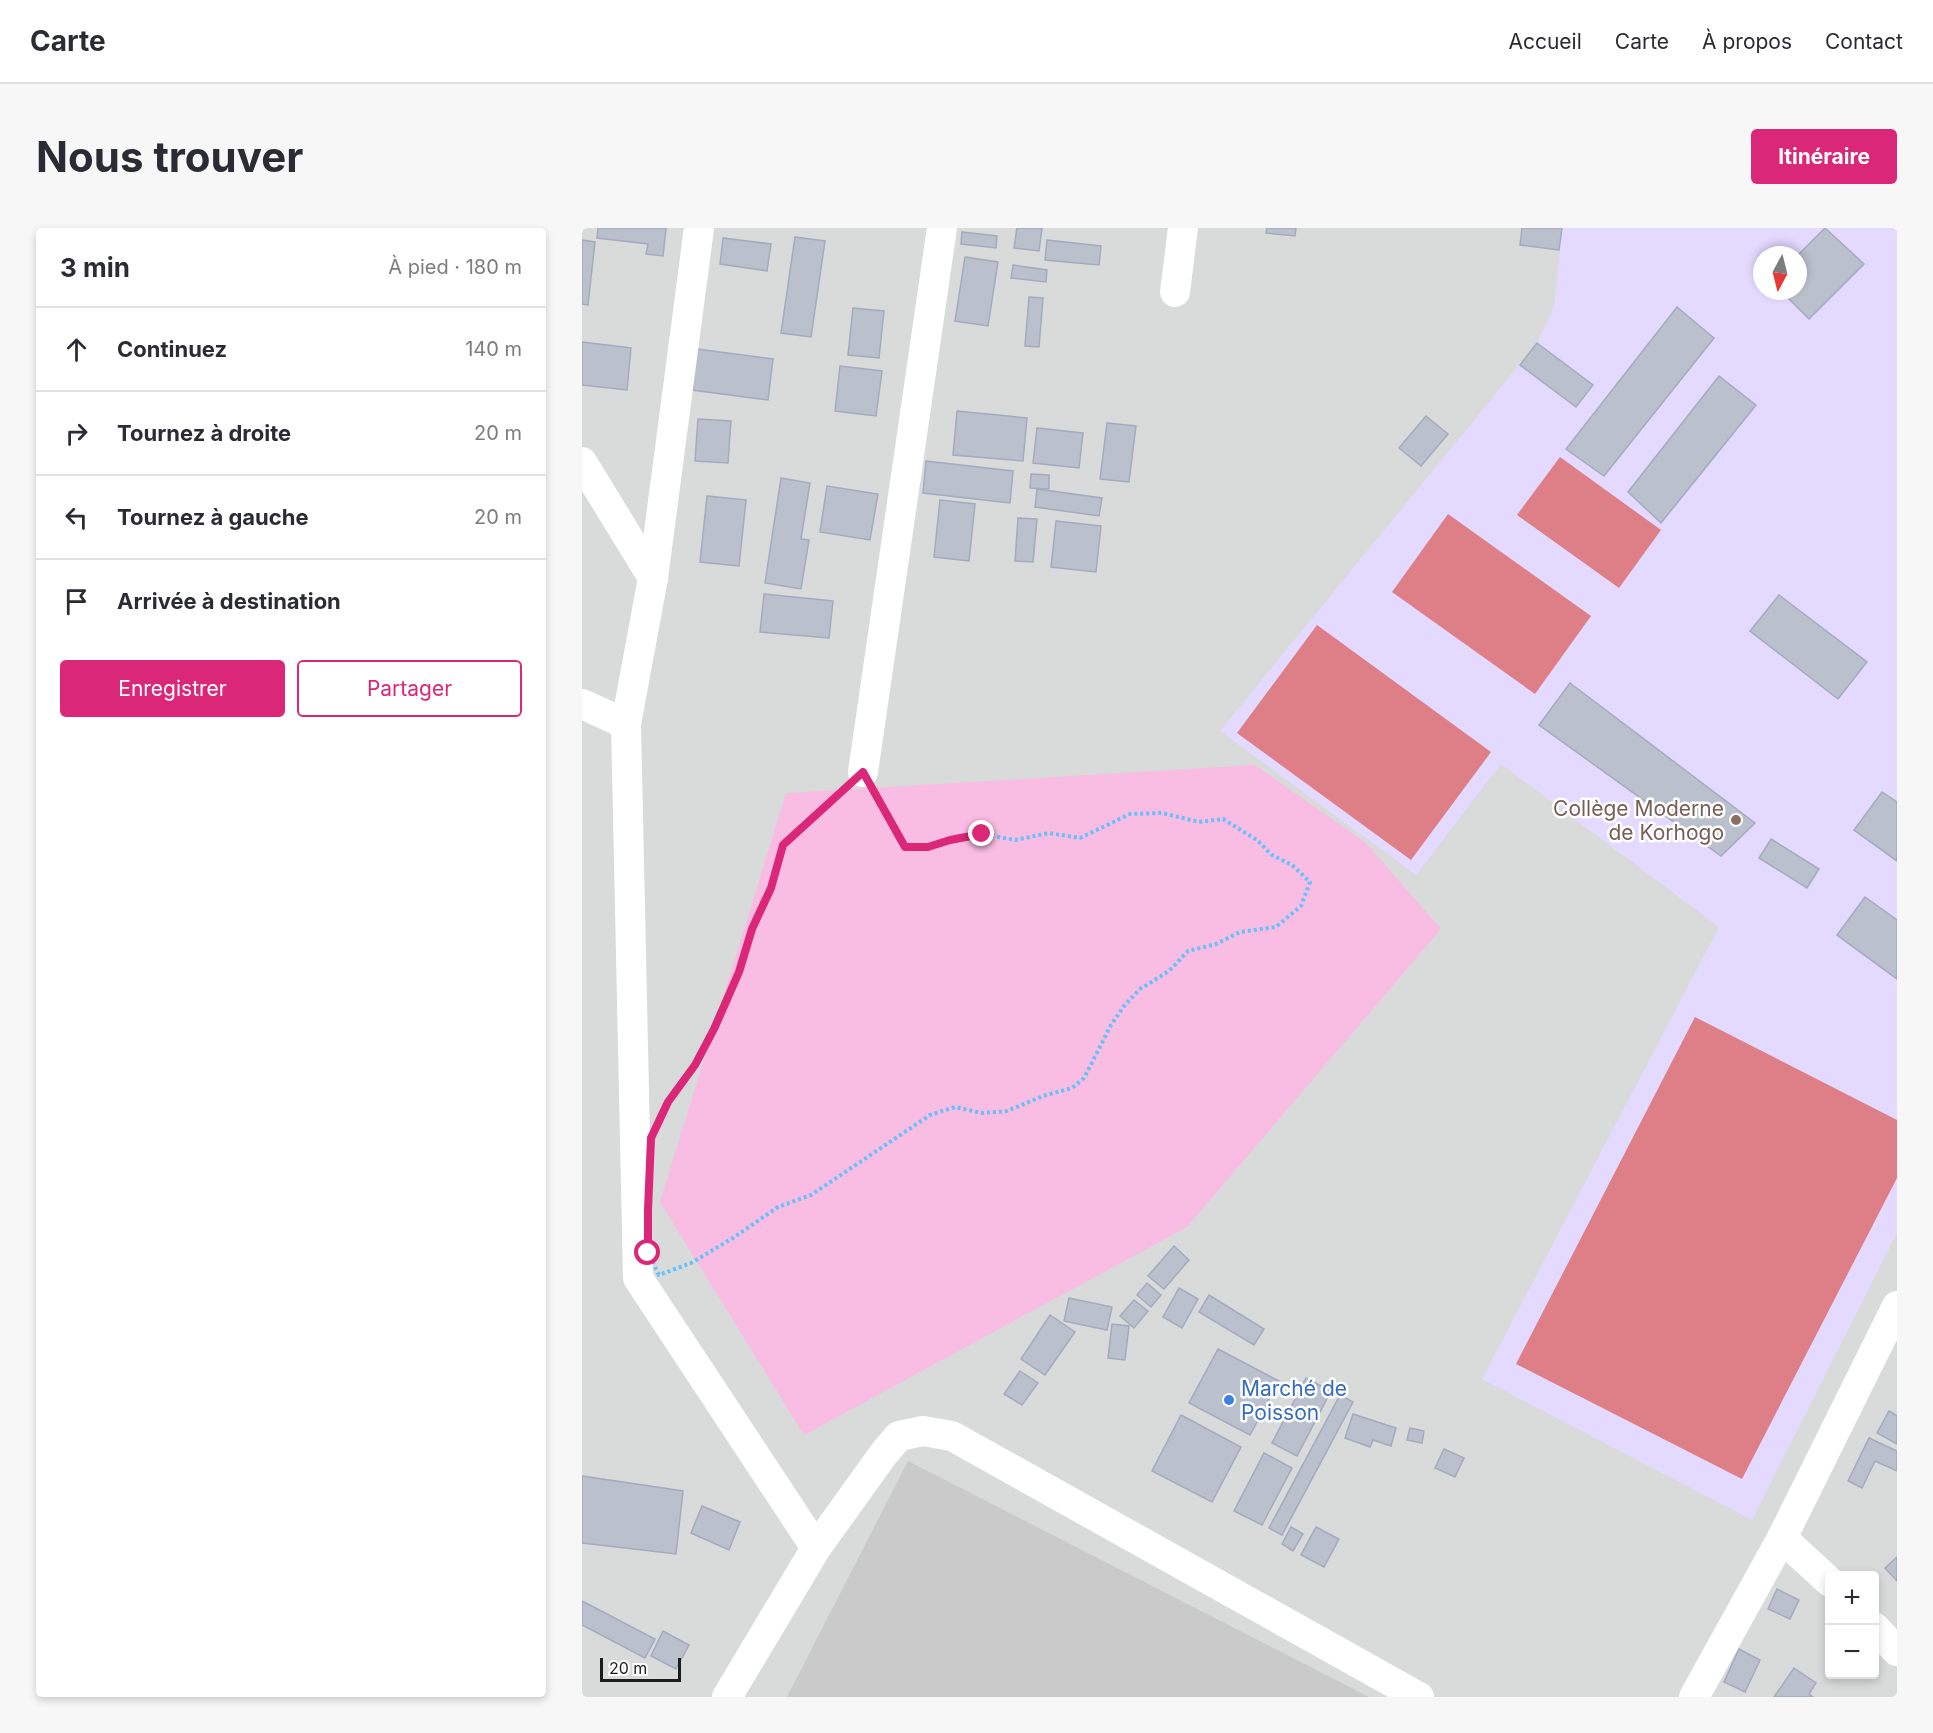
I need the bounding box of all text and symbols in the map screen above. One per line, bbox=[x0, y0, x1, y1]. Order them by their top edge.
text: Carte bbox=[30, 24, 106, 58]
text: Accueil bbox=[1508, 29, 1582, 54]
text: Carte bbox=[1615, 29, 1669, 54]
text: À propos bbox=[1702, 29, 1792, 54]
text: Contact bbox=[1825, 29, 1903, 54]
button: Itinéraire bbox=[1751, 129, 1897, 184]
text: Nous trouver bbox=[36, 131, 303, 182]
north arrow bbox=[1753, 246, 1807, 300]
text: 3 min bbox=[60, 252, 130, 283]
text: À pied · 180 m bbox=[388, 255, 522, 279]
icon: ahead bbox=[60, 333, 93, 366]
text: Continuez bbox=[117, 336, 227, 362]
text: 140 m bbox=[465, 337, 522, 361]
icon: right bbox=[60, 417, 93, 450]
text: Tournez à droite bbox=[117, 420, 291, 446]
text: 20 m bbox=[474, 421, 522, 445]
icon: left bbox=[60, 501, 93, 534]
text: Tournez à gauche bbox=[117, 504, 309, 530]
text: 20 m bbox=[474, 505, 522, 529]
icon: arrive bbox=[60, 585, 93, 618]
text: Arrivée à destination bbox=[117, 588, 341, 614]
button: Enregistrer bbox=[60, 660, 285, 717]
button: Partager bbox=[297, 660, 522, 717]
place label: Collège Moderne de Korhogo bbox=[1553, 796, 1724, 845]
marker: Collège Moderne de Korhogo bbox=[1729, 813, 1743, 827]
route end bbox=[968, 820, 994, 846]
route start bbox=[634, 1239, 660, 1265]
place label: Marché de Poisson bbox=[1241, 1376, 1347, 1425]
marker: Marché de Poisson bbox=[1222, 1393, 1236, 1407]
map controls bbox=[1825, 1571, 1879, 1679]
button: + bbox=[1825, 1571, 1879, 1625]
button: − bbox=[1825, 1625, 1879, 1679]
scale bar bbox=[600, 1655, 681, 1682]
text: 20 m bbox=[609, 1658, 647, 1678]

